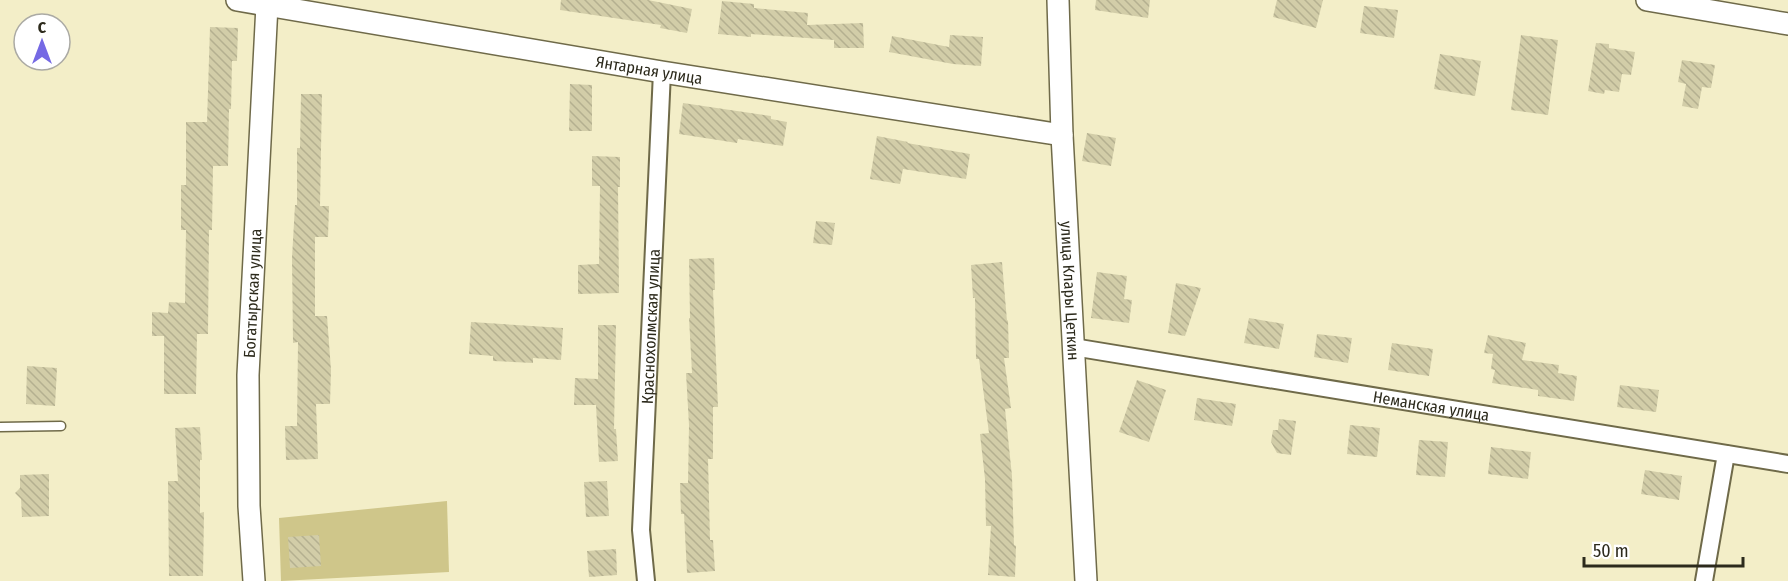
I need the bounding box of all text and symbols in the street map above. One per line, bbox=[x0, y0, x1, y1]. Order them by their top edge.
north arrow bbox=[12, 12, 72, 72]
text: С bbox=[38, 18, 47, 37]
street label: Янтарная улица bbox=[594, 52, 704, 88]
street label: улица Клары Цеткин bbox=[1057, 220, 1083, 361]
street label: Богатырская улица bbox=[240, 228, 266, 358]
street label: Краснохолмская улица bbox=[638, 248, 664, 404]
street label: Неманская улица bbox=[1372, 387, 1491, 425]
scale bar bbox=[1584, 530, 1743, 568]
text: 50 m bbox=[1593, 540, 1629, 562]

